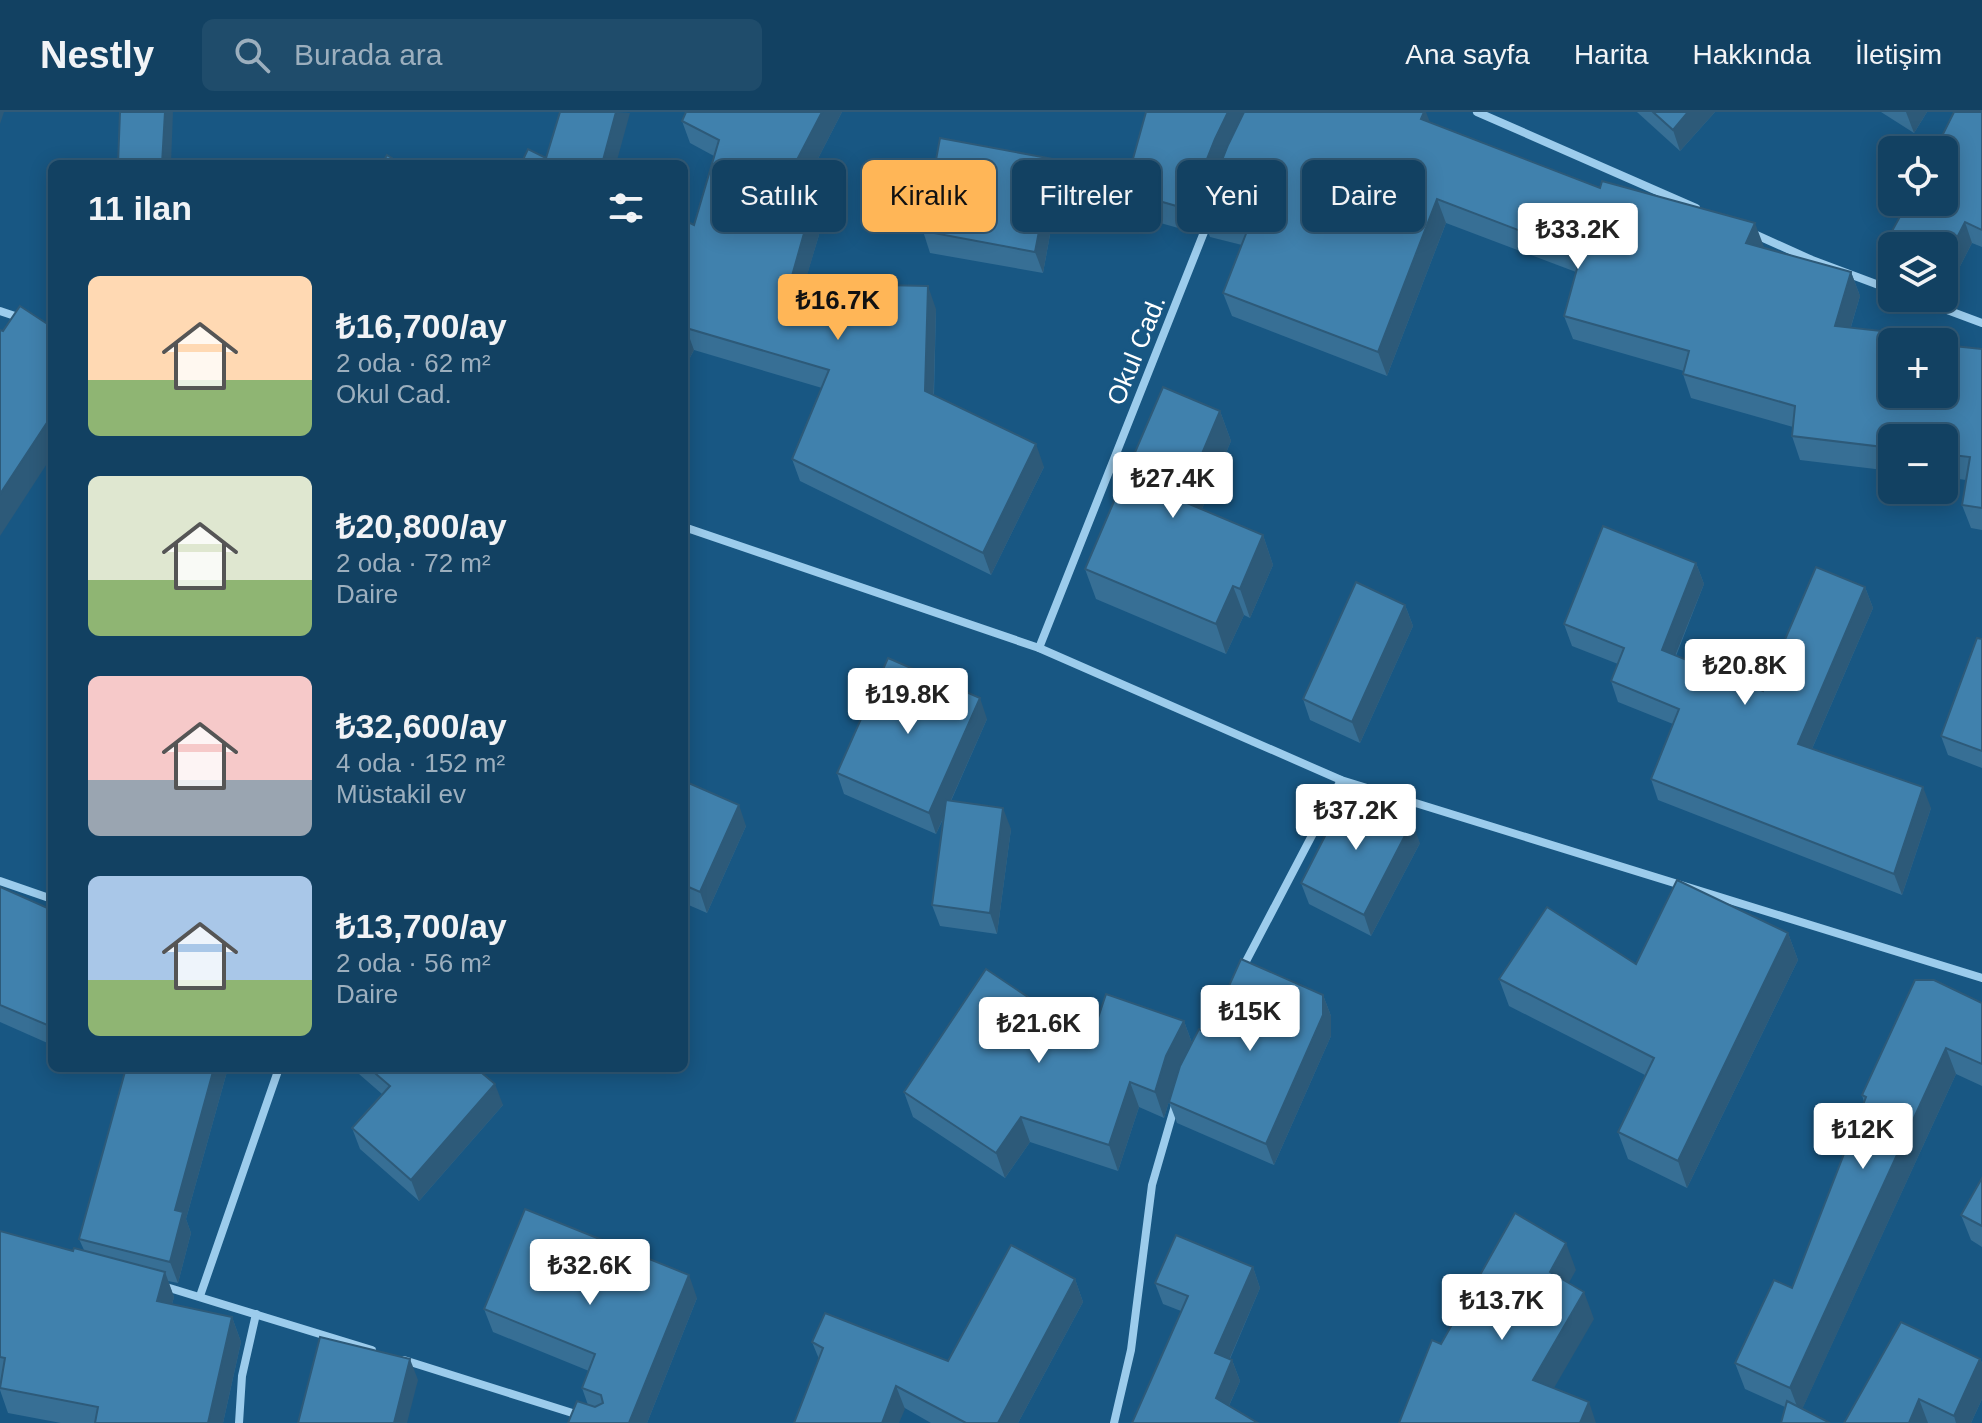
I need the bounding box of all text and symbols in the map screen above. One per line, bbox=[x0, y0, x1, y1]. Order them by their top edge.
search box bbox=[202, 19, 762, 91]
icon: search bbox=[230, 33, 274, 77]
text: Nestly bbox=[40, 34, 154, 76]
text: Burada ara bbox=[294, 38, 443, 71]
text: Ana sayfa bbox=[1405, 39, 1530, 70]
text: Harita bbox=[1574, 39, 1649, 70]
text: Hakkında bbox=[1693, 39, 1811, 70]
text: İletişim bbox=[1855, 39, 1942, 70]
map controls bbox=[1878, 136, 1958, 504]
button: locate bbox=[1878, 136, 1958, 216]
chip: Satılık bbox=[712, 160, 846, 232]
chip: Kiralık bbox=[862, 160, 996, 232]
chip: Filtreler bbox=[1012, 160, 1161, 232]
chip: Yeni bbox=[1177, 160, 1286, 232]
chip: Daire bbox=[1302, 160, 1425, 232]
icon: filters bbox=[604, 186, 648, 230]
text: 11 ilan bbox=[88, 189, 192, 227]
pin: ₺33.2K bbox=[1513, 203, 1643, 271]
text: ₺33.2K bbox=[1536, 214, 1620, 244]
button: layers bbox=[1878, 232, 1958, 312]
pin: ₺16.7K bbox=[773, 274, 903, 342]
text: ₺16.7K bbox=[796, 285, 880, 315]
street label: Okul Cad. bbox=[1100, 291, 1172, 409]
text: ₺16,700/ay bbox=[336, 307, 507, 345]
icon: home bbox=[152, 308, 248, 404]
button: + bbox=[1878, 328, 1958, 408]
text: 2 oda · 62 m² bbox=[336, 348, 491, 378]
text: Okul Cad. bbox=[336, 379, 452, 409]
button: − bbox=[1878, 424, 1958, 504]
pin: ₺27.4K bbox=[1108, 452, 1238, 520]
text: ₺27.4K bbox=[1131, 463, 1215, 493]
text: ₺20,800/ay bbox=[336, 507, 507, 545]
icon: home bbox=[152, 508, 248, 604]
text: 2 oda · 72 m² bbox=[336, 548, 491, 578]
text: Daire bbox=[336, 579, 398, 609]
pin: ₺20.8K bbox=[1680, 639, 1810, 707]
text: ₺20.8K bbox=[1703, 650, 1787, 680]
pin: ₺19.8K bbox=[843, 668, 973, 736]
text: ₺19.8K bbox=[866, 679, 950, 709]
text: ₺32,600/ay bbox=[336, 707, 507, 745]
icon: home bbox=[152, 708, 248, 804]
text: 4 oda · 152 m² bbox=[336, 748, 505, 778]
text: Müstakil ev bbox=[336, 779, 466, 809]
pin: ₺37.2K bbox=[1291, 784, 1421, 852]
text: ₺37.2K bbox=[1314, 795, 1398, 825]
text: ₺13,700/ay bbox=[336, 907, 507, 945]
icon: home bbox=[152, 908, 248, 1004]
text: 2 oda · 56 m² bbox=[336, 948, 491, 978]
text: Daire bbox=[336, 979, 398, 1009]
pin: ₺15K bbox=[1203, 985, 1297, 1053]
text: ₺15K bbox=[1219, 996, 1281, 1026]
pin: ₺21.6K bbox=[974, 997, 1104, 1065]
text: ₺21.6K bbox=[997, 1008, 1081, 1038]
pin: ₺12K bbox=[1816, 1103, 1910, 1171]
text: ₺12K bbox=[1832, 1114, 1894, 1144]
pin: ₺32.6K bbox=[525, 1239, 655, 1307]
text: ₺32.6K bbox=[548, 1250, 632, 1280]
pin: ₺13.7K bbox=[1437, 1274, 1567, 1342]
text: ₺13.7K bbox=[1460, 1285, 1544, 1315]

